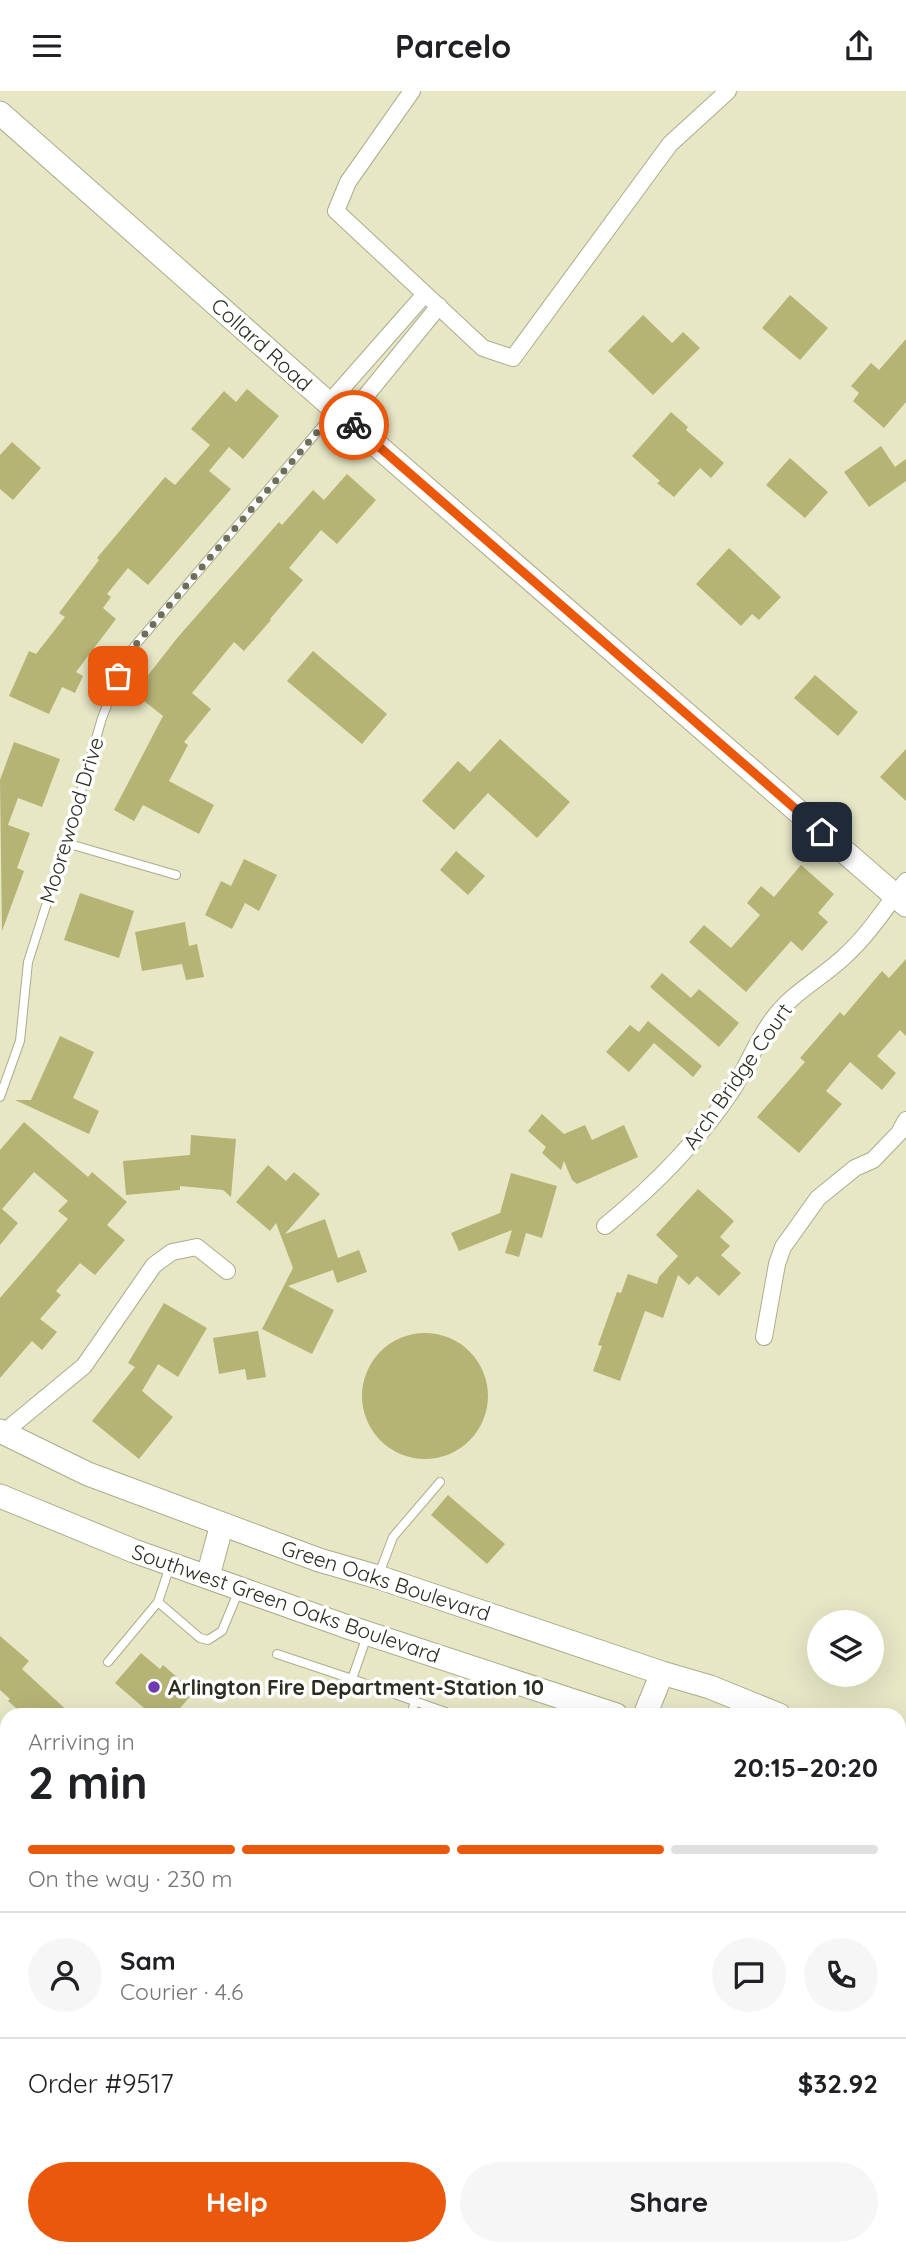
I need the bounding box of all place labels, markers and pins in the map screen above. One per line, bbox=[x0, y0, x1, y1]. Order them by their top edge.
pin bbox=[88, 646, 148, 706]
pin bbox=[792, 802, 852, 862]
place label: Arlington Fire Department-Station 10 bbox=[168, 1674, 544, 1700]
marker: Arlington Fire Department-Station 10 bbox=[146, 1679, 162, 1695]

